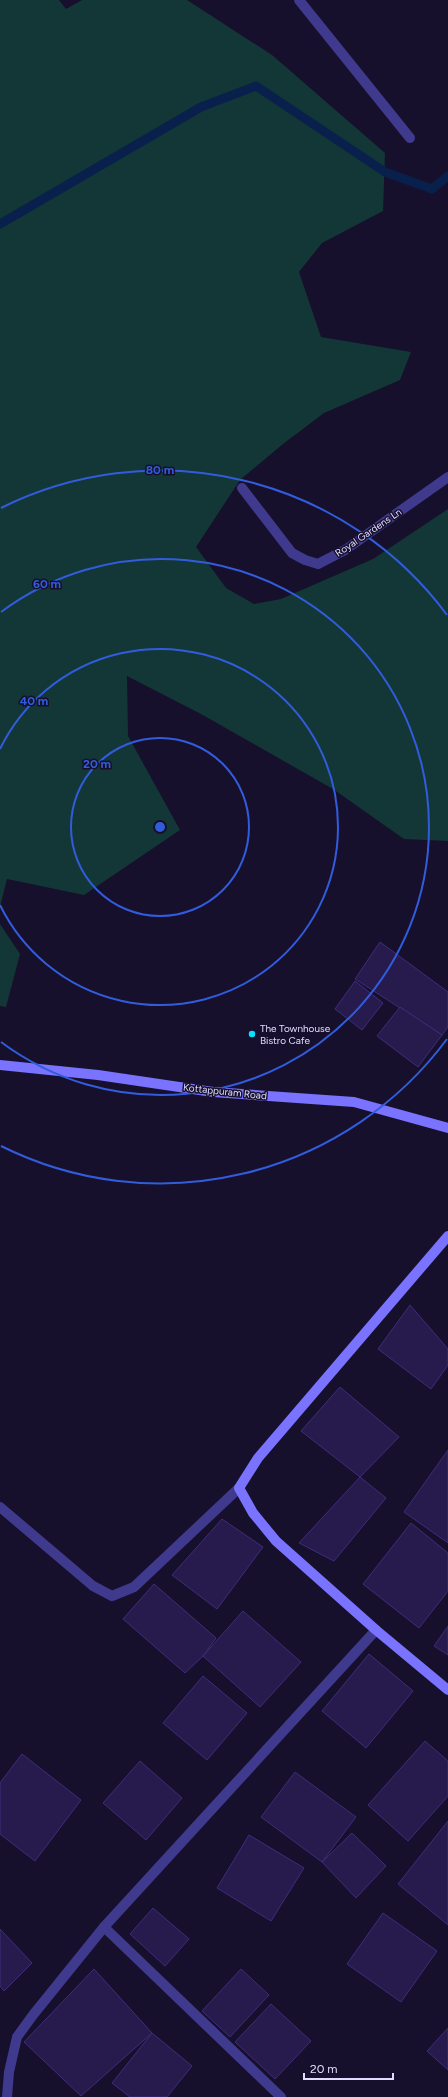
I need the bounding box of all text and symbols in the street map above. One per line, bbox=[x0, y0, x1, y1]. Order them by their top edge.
text: 80 m bbox=[146, 463, 174, 477]
street label: Royal Gardens Ln bbox=[332, 505, 404, 560]
text: 60 m bbox=[33, 577, 61, 591]
text: 40 m bbox=[20, 694, 48, 708]
text: 20 m bbox=[83, 757, 111, 771]
centre of rings bbox=[153, 820, 167, 834]
place label: The Townhouse Bistro Cafe bbox=[260, 1022, 331, 1047]
marker: The Townhouse Bistro Cafe bbox=[247, 1029, 257, 1039]
street label: Kottappuram Road bbox=[182, 1081, 268, 1102]
scale bar bbox=[304, 2055, 393, 2081]
text: 20 m bbox=[310, 2062, 338, 2076]

